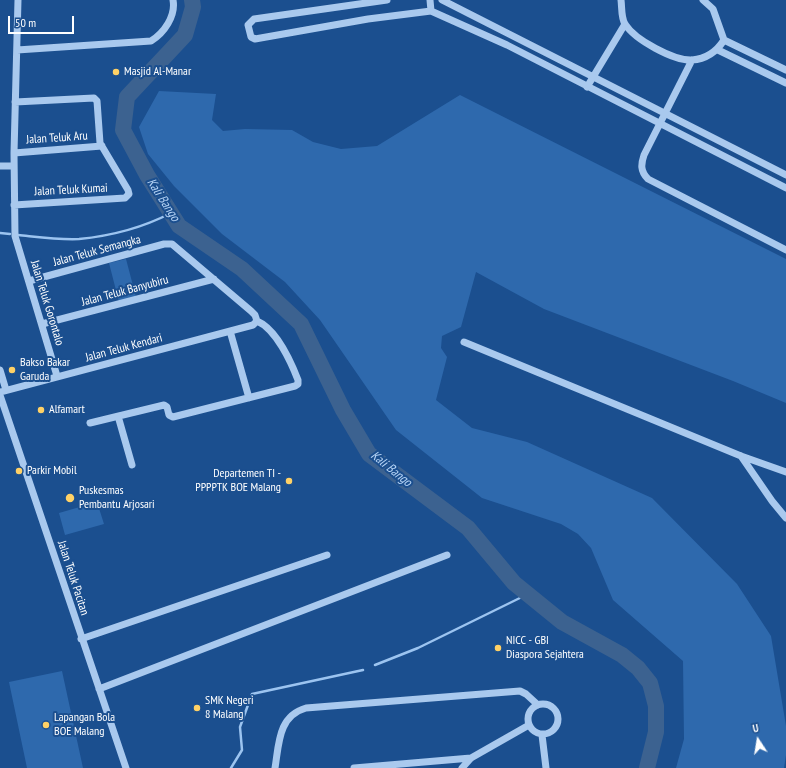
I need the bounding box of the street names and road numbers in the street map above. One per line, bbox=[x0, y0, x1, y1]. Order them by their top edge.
street label: Jalan Teluk Aru bbox=[26, 129, 88, 147]
street label: Jalan Teluk Kumai bbox=[34, 181, 108, 199]
street label: Jalan Teluk Semangka bbox=[52, 232, 142, 270]
street label: Jalan Teluk Gorontalo bbox=[27, 259, 67, 347]
street label: Jalan Teluk Banyubiru bbox=[80, 273, 170, 309]
street label: Jalan Teluk Kendari bbox=[84, 331, 164, 365]
street label: Jalan Teluk Pacitan bbox=[54, 539, 92, 617]

